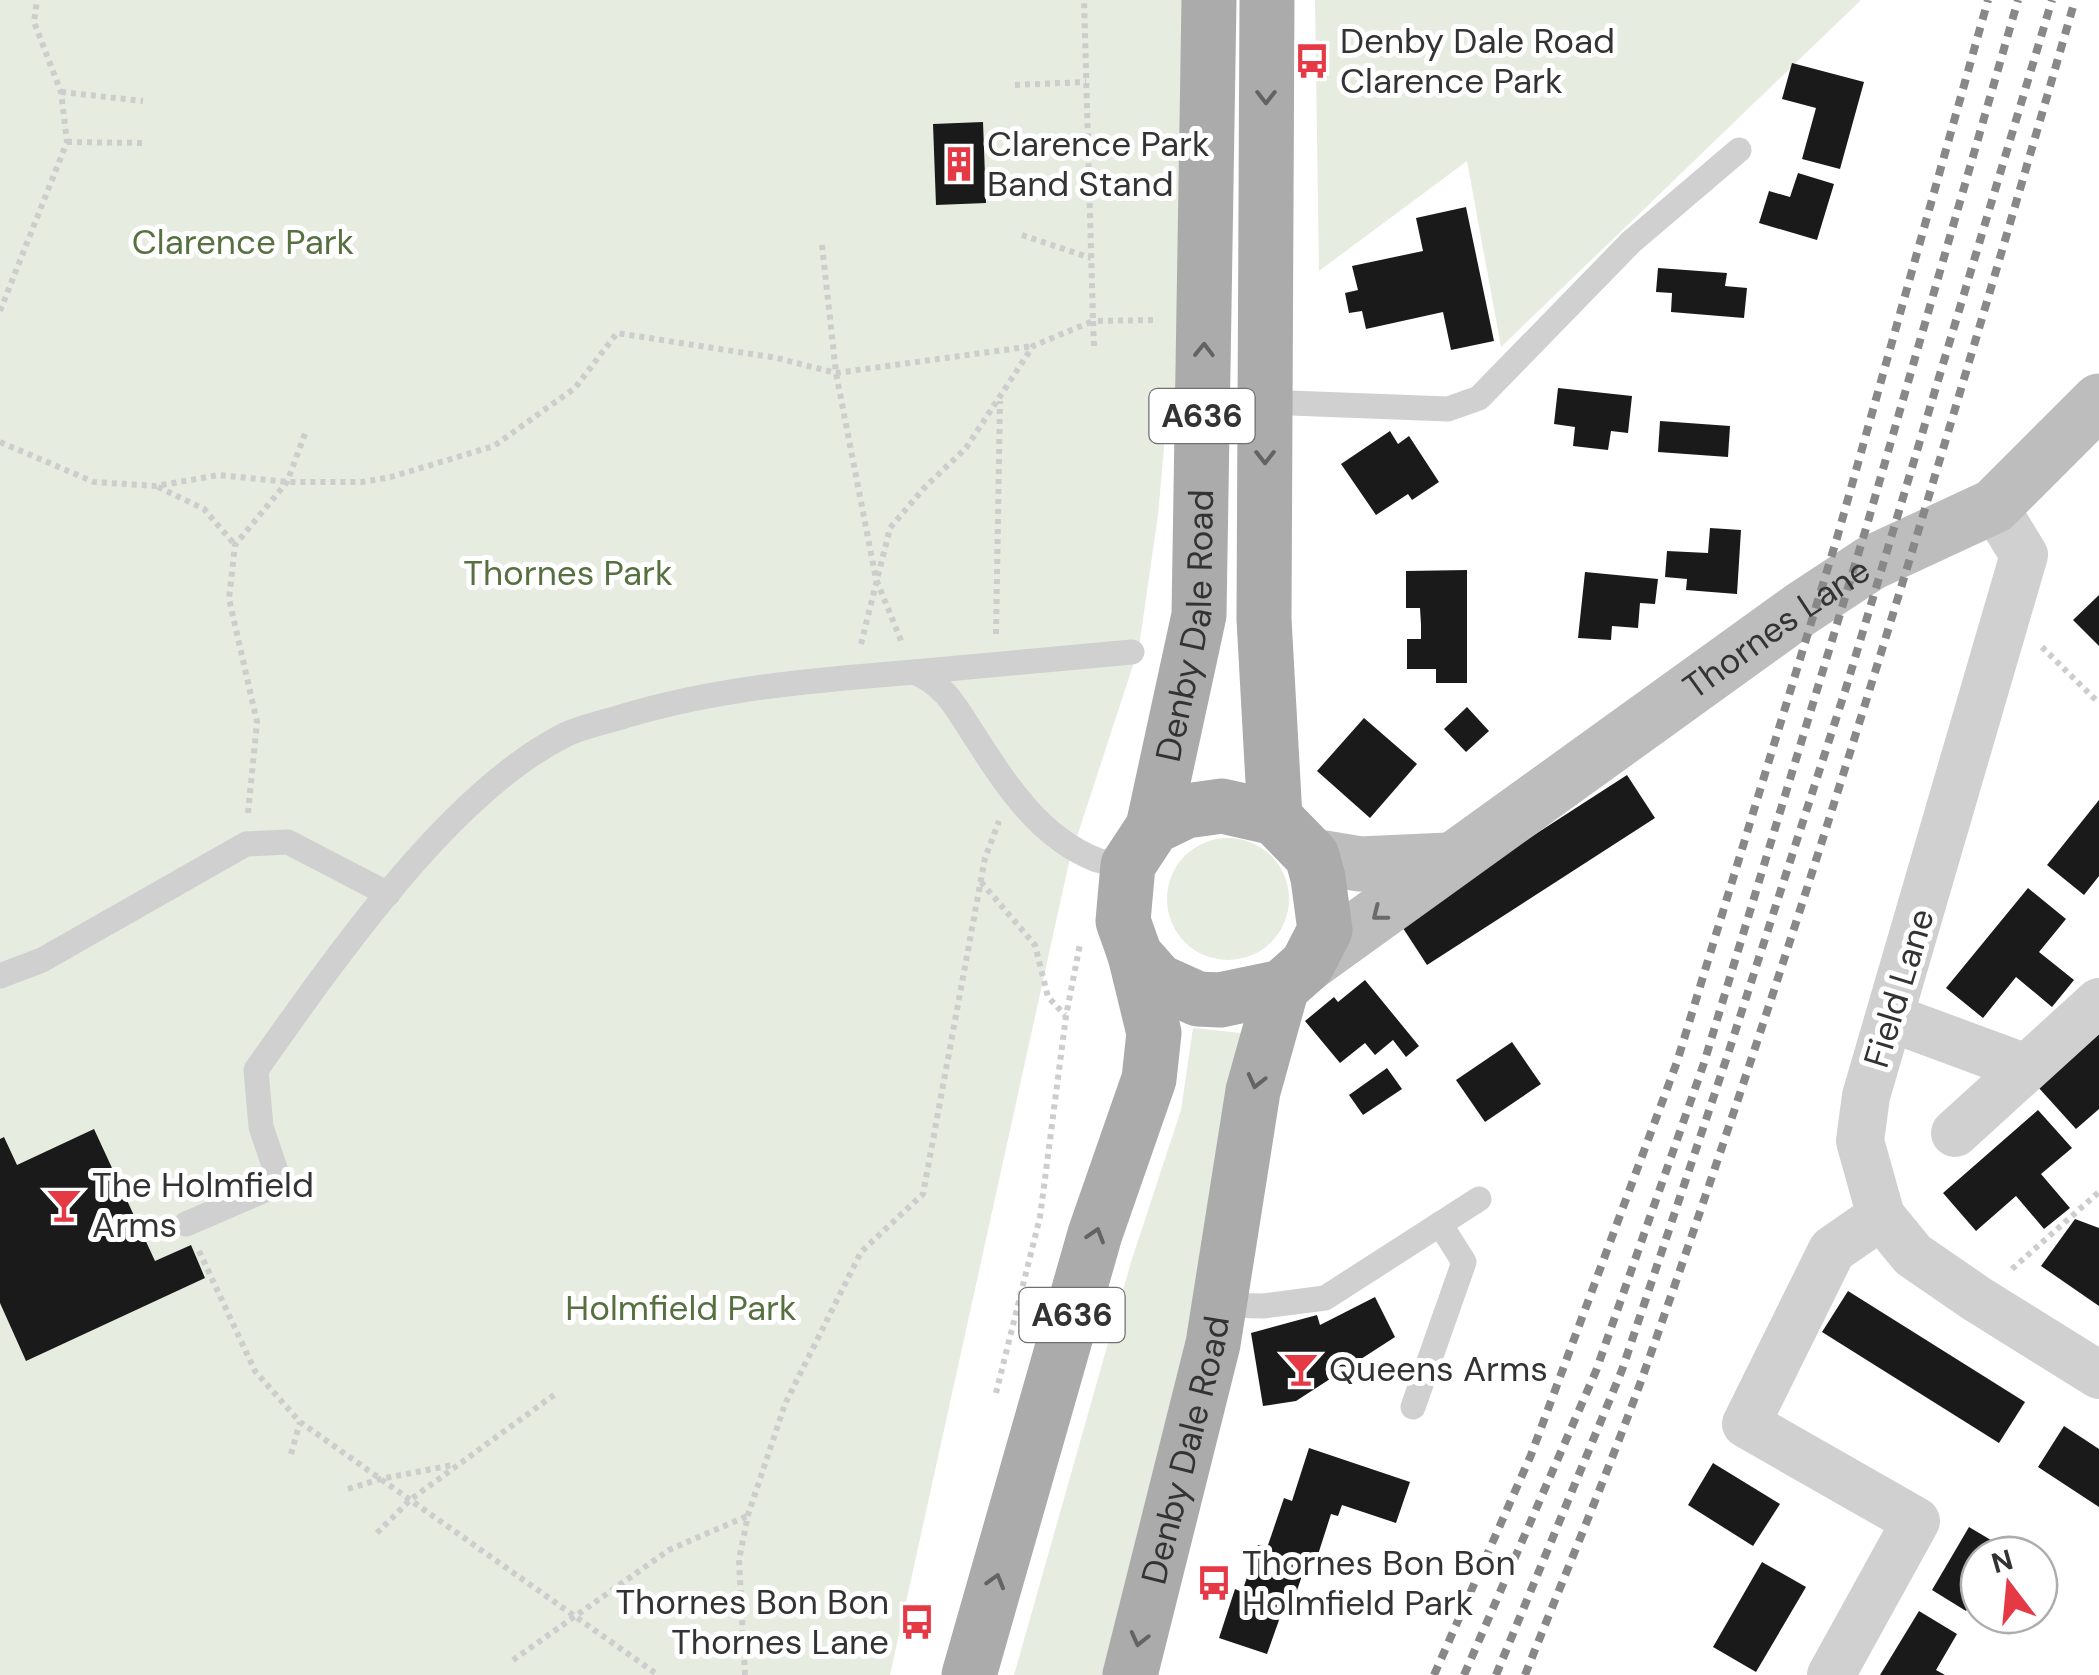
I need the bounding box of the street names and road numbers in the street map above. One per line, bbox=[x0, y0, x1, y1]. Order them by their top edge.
road number: A636 bbox=[1150, 389, 1254, 443]
street label: Denby Dale Road bbox=[1145, 489, 1224, 766]
street label: Thornes Lane bbox=[1674, 547, 1879, 709]
street label: Field Lane bbox=[1853, 903, 1945, 1073]
road number: A636 bbox=[1020, 1288, 1124, 1342]
street label: Denby Dale Road bbox=[1131, 1312, 1240, 1589]

